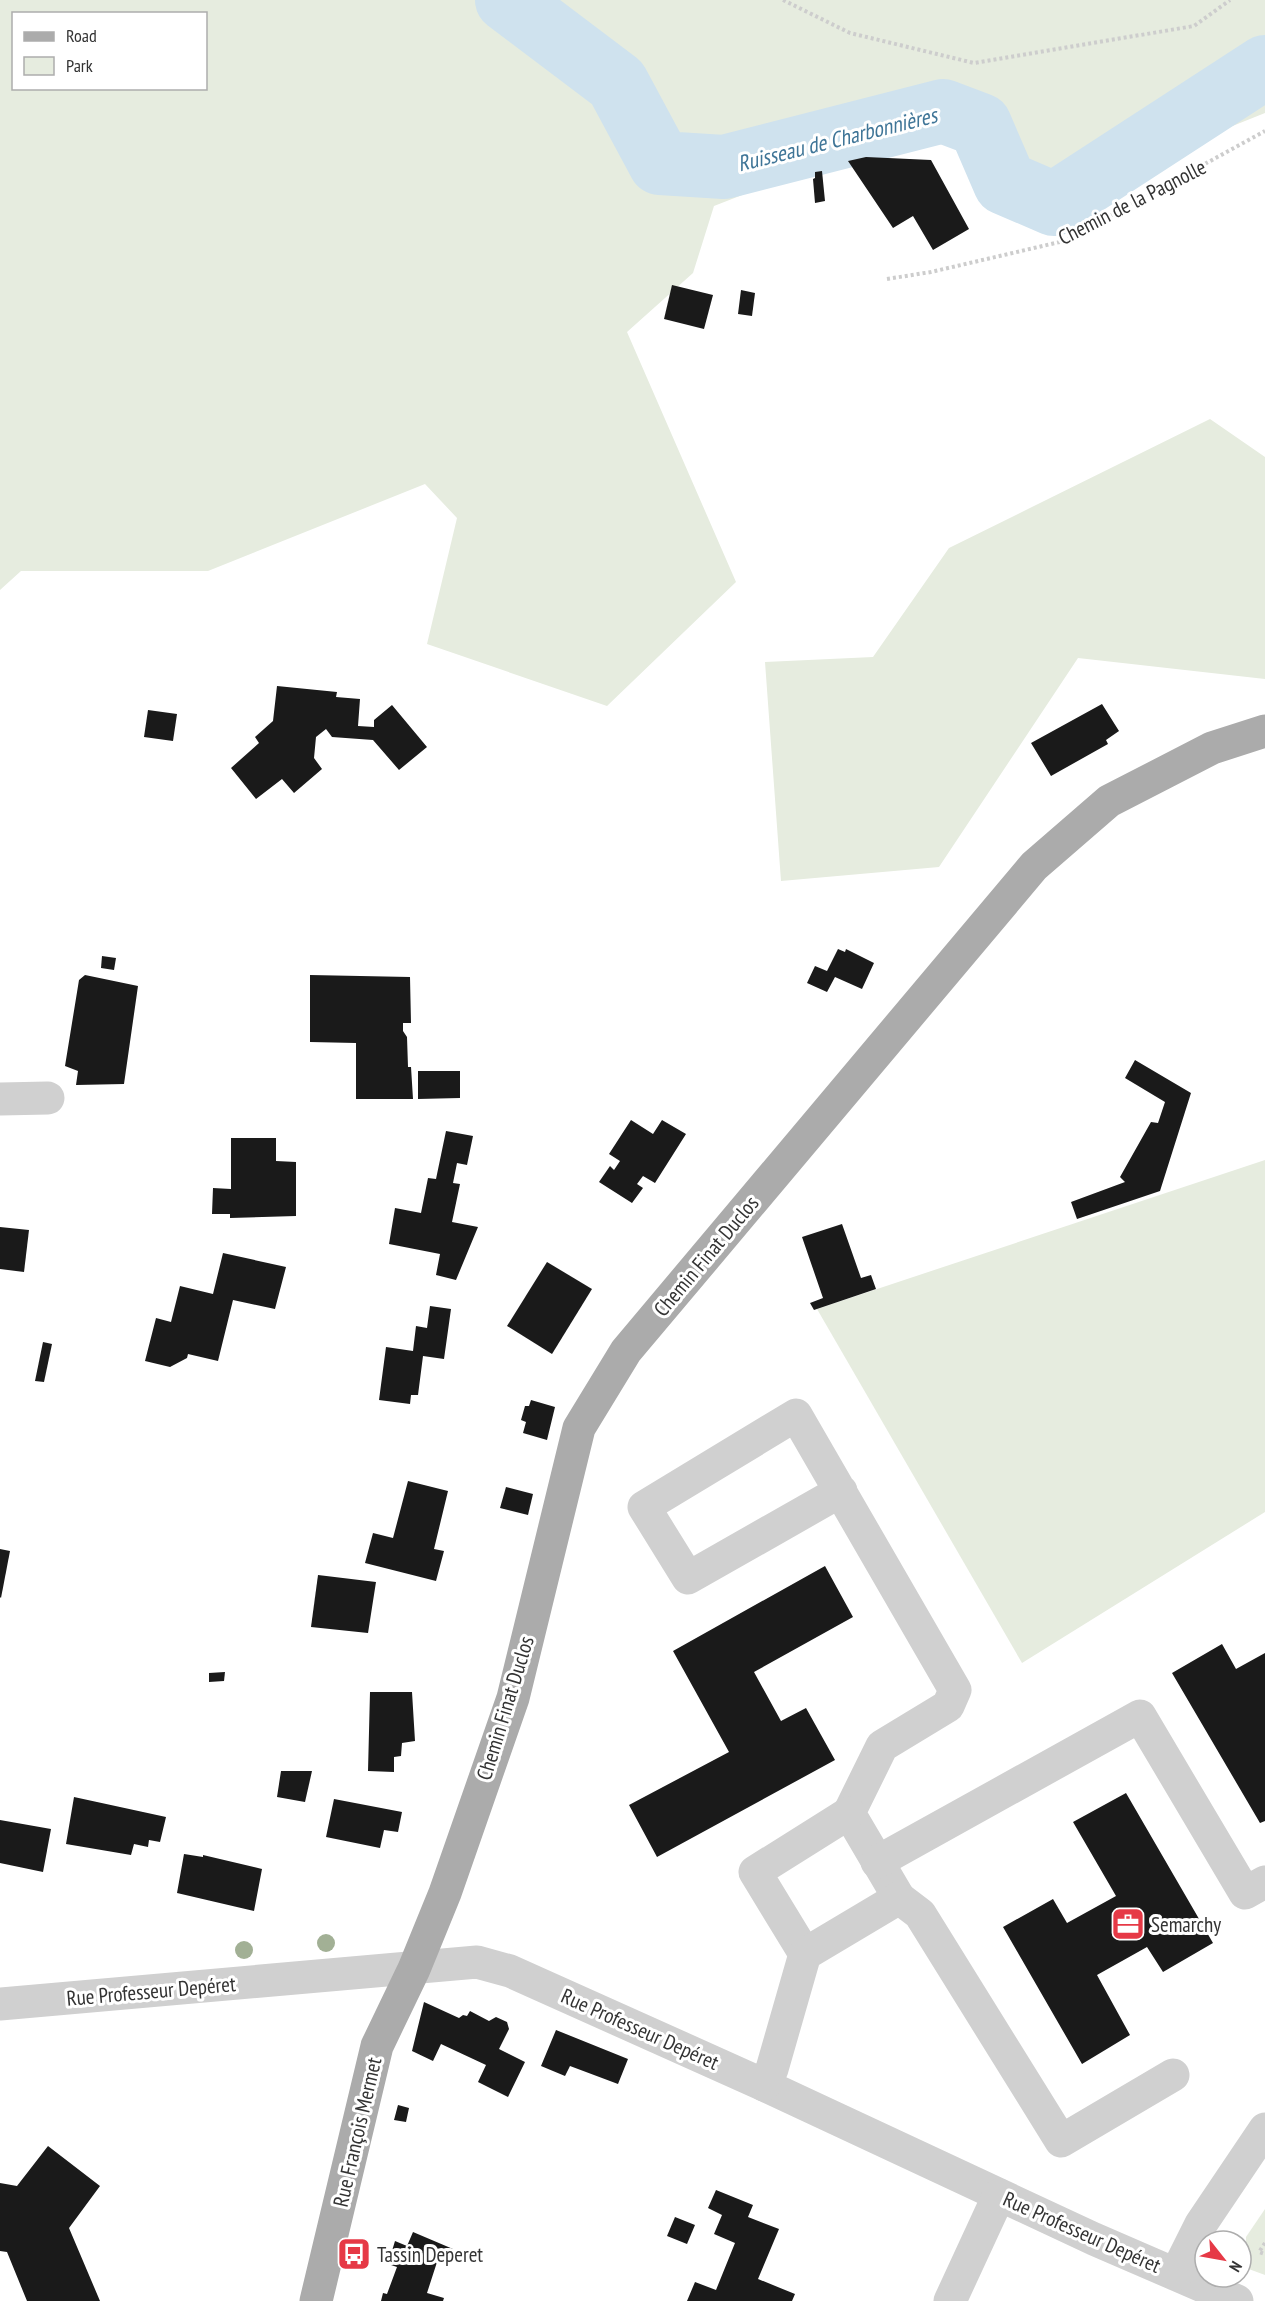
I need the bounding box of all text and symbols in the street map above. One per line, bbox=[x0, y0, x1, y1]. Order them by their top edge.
legend bbox=[12, 12, 207, 90]
text: Road bbox=[66, 24, 97, 47]
text: Park bbox=[66, 54, 93, 77]
water label: Ruisseau de Charbonnières bbox=[734, 100, 942, 177]
street label: Chemin de la Pagnolle bbox=[1053, 153, 1211, 251]
street label: Chemin Finat Duclos bbox=[648, 1190, 764, 1322]
street label: Chemin Finat Duclos bbox=[470, 1633, 540, 1783]
office icon: Semarchy bbox=[1110, 1906, 1146, 1942]
place label: Semarchy bbox=[1151, 1911, 1221, 1938]
street label: Rue Professeur Depéret bbox=[65, 1970, 237, 2012]
street label: Rue Professeur Depéret bbox=[557, 1982, 723, 2076]
street label: Rue François Mermet bbox=[327, 2054, 387, 2209]
street label: Rue Professeur Depéret bbox=[999, 2185, 1165, 2279]
north arrow bbox=[1193, 2229, 1253, 2289]
bus stop icon: Tassin Deperet bbox=[336, 2236, 372, 2272]
place label: Tassin Deperet bbox=[377, 2241, 483, 2268]
text: N bbox=[1225, 2258, 1247, 2276]

